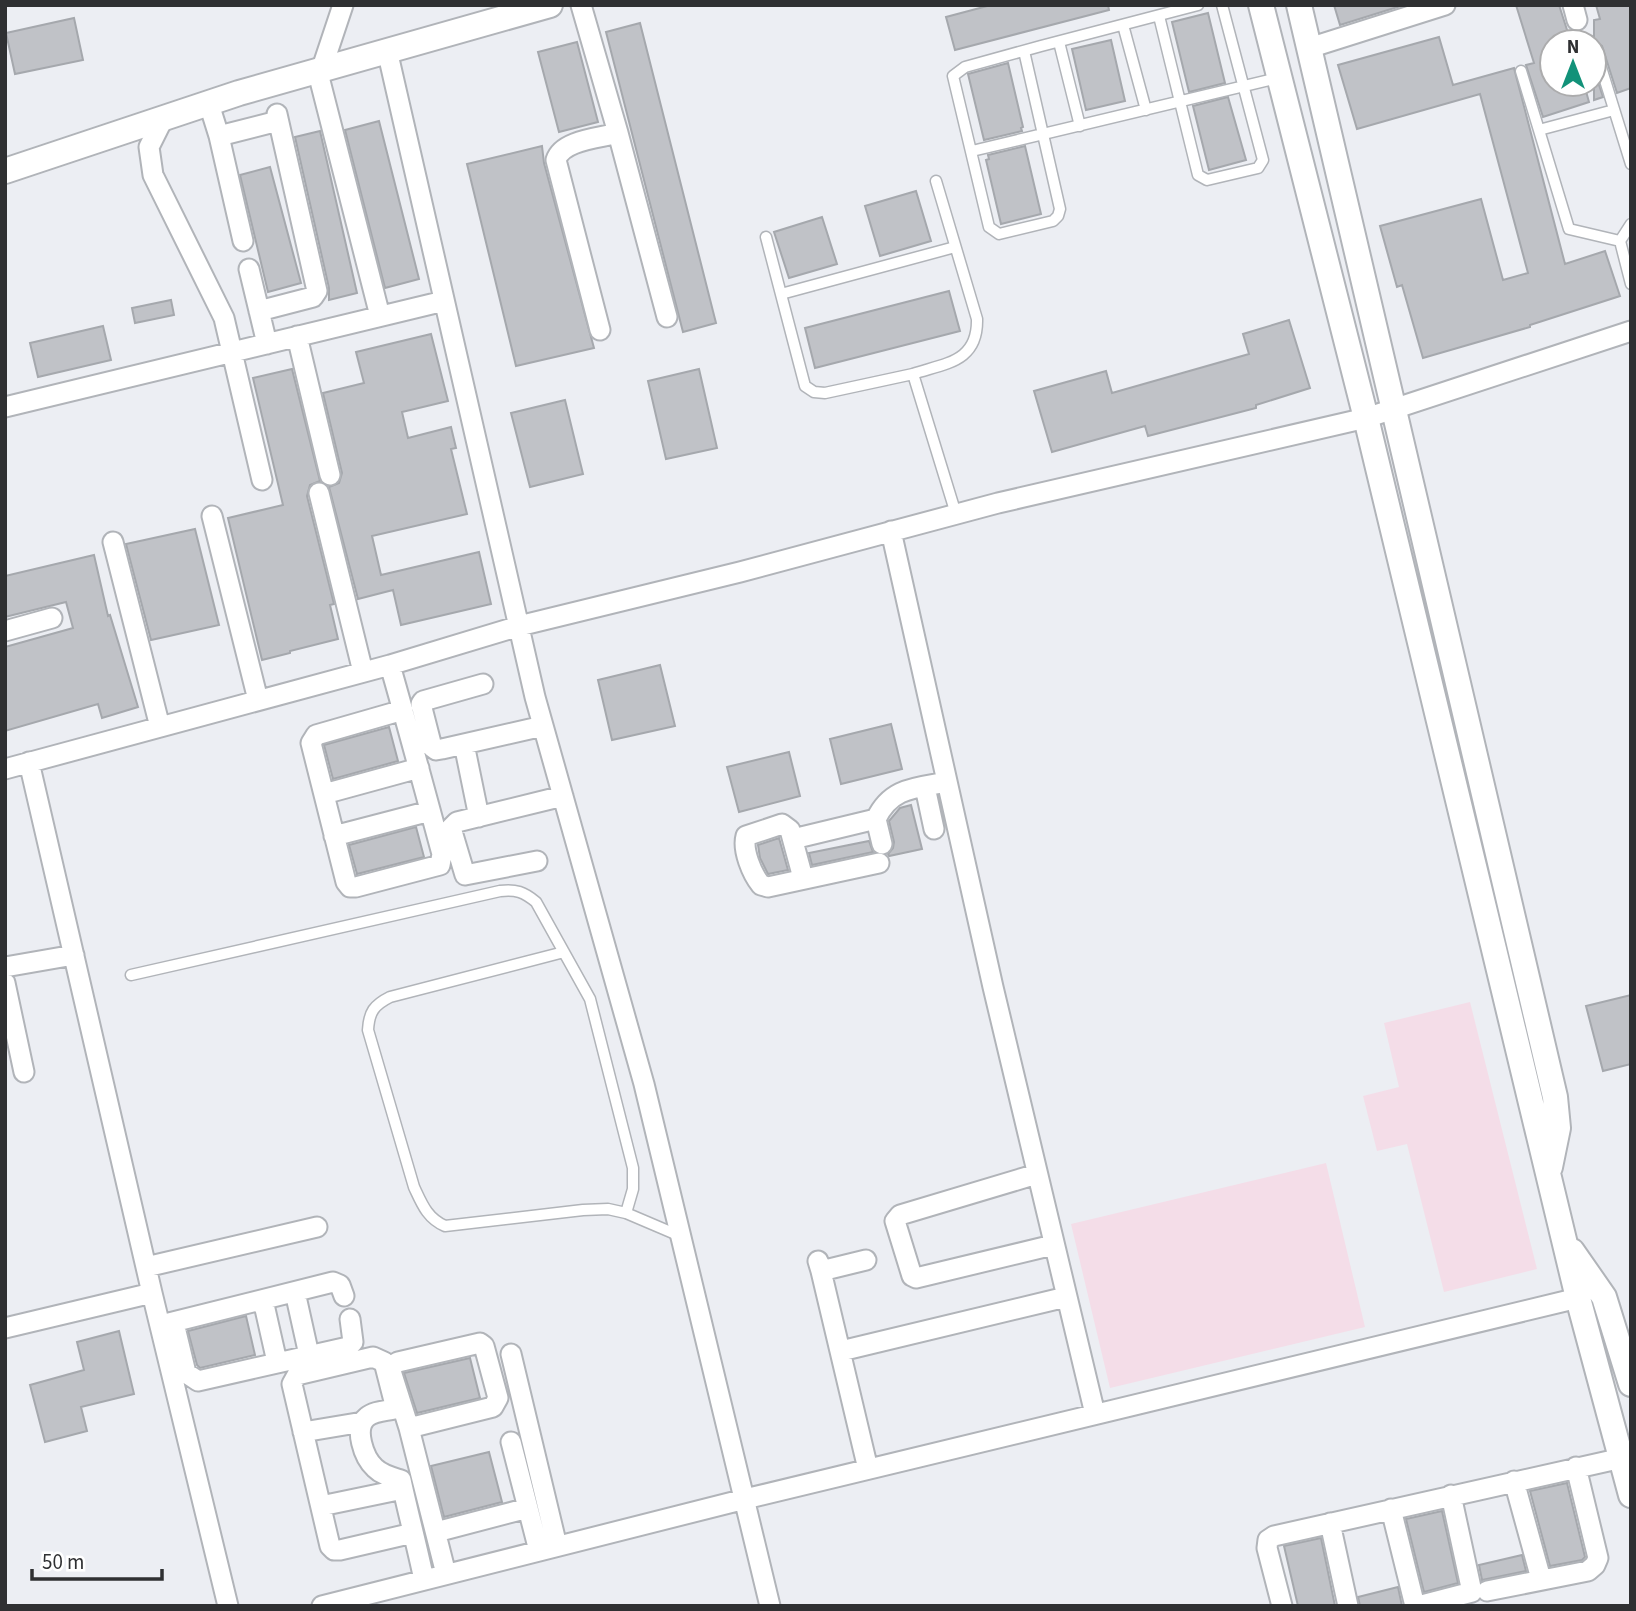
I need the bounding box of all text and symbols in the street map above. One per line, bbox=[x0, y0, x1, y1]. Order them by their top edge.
north arrow bbox=[1538, 28, 1608, 98]
text: N bbox=[1567, 34, 1579, 61]
scale bar bbox=[32, 1538, 161, 1582]
text: 50 m bbox=[42, 1547, 84, 1577]

